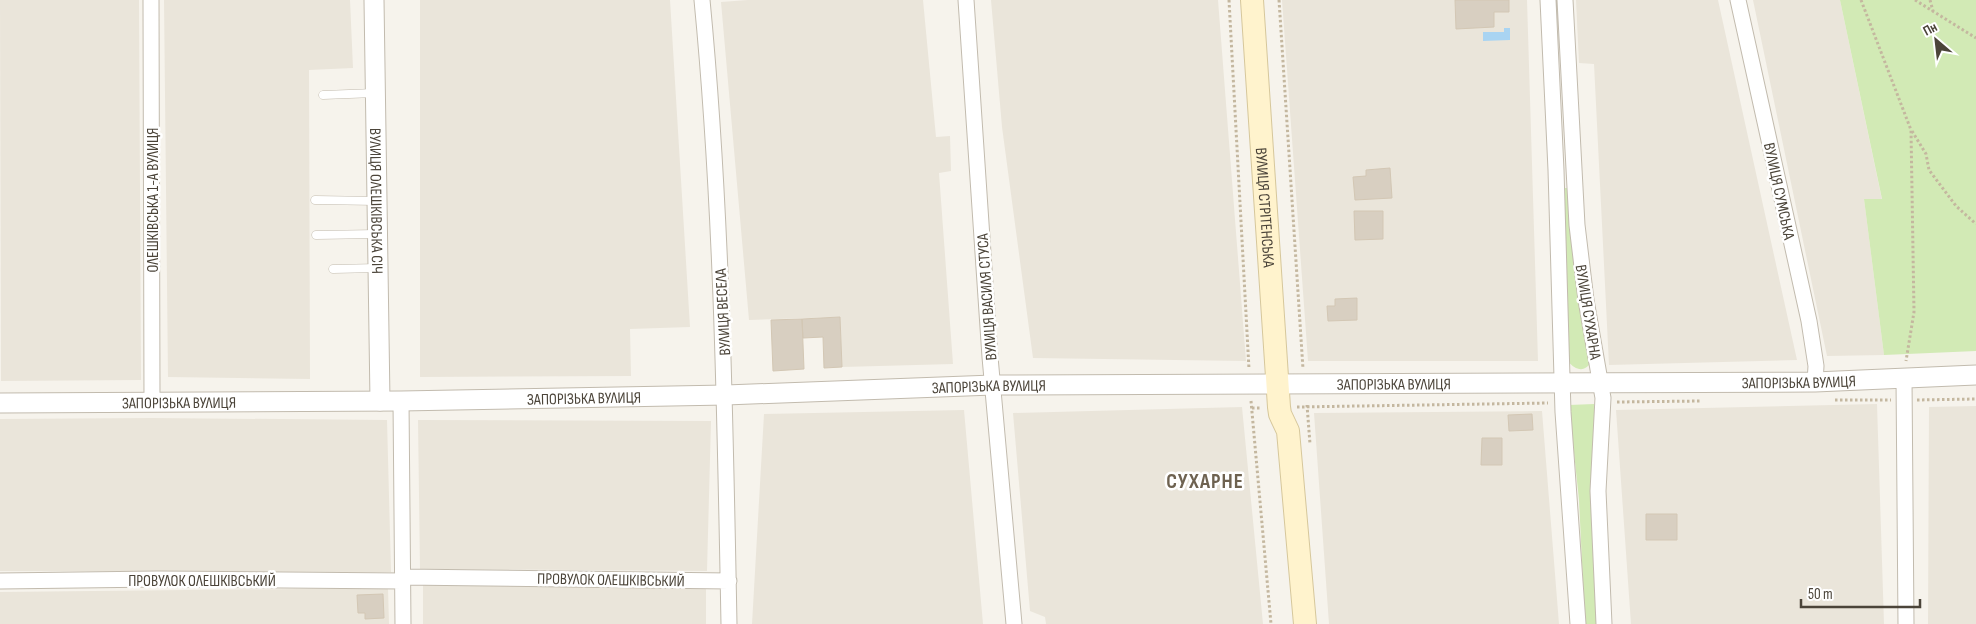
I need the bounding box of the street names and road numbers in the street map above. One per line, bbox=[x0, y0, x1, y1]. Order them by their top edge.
street label: ОЛЕШКІВСЬКА 1-А ВУЛИЦЯ bbox=[144, 128, 163, 272]
street label: ВУЛИЦЯ ОЛЕШКІВСЬКА СІЧ bbox=[365, 128, 386, 274]
street label: ВУЛИЦЯ СУМСЬКА bbox=[1759, 141, 1798, 242]
street label: ВУЛИЦЯ СТРІТЕНСЬКА bbox=[1251, 147, 1278, 268]
street label: ВУЛИЦЯ ВАСИЛЯ СТУСА bbox=[974, 233, 1001, 361]
street label: ВУЛИЦЯ СУХАРНА bbox=[1571, 263, 1604, 361]
street label: ВУЛИЦЯ ВЕСЕЛА bbox=[712, 268, 735, 356]
street label: ЗАПОРІЗЬКА ВУЛИЦЯ bbox=[1742, 372, 1856, 393]
street label: ЗАПОРІЗЬКА ВУЛИЦЯ bbox=[1337, 375, 1451, 395]
street label: ЗАПОРІЗЬКА ВУЛИЦЯ bbox=[931, 377, 1046, 398]
street label: ЗАПОРІЗЬКА ВУЛИЦЯ bbox=[527, 389, 641, 410]
street label: ЗАПОРІЗЬКА ВУЛИЦЯ bbox=[122, 394, 236, 413]
street label: ПРОВУЛОК ОЛЕШКІВСЬКИЙ bbox=[537, 570, 685, 591]
street label: ПРОВУЛОК ОЛЕШКІВСЬКИЙ bbox=[128, 572, 276, 591]

